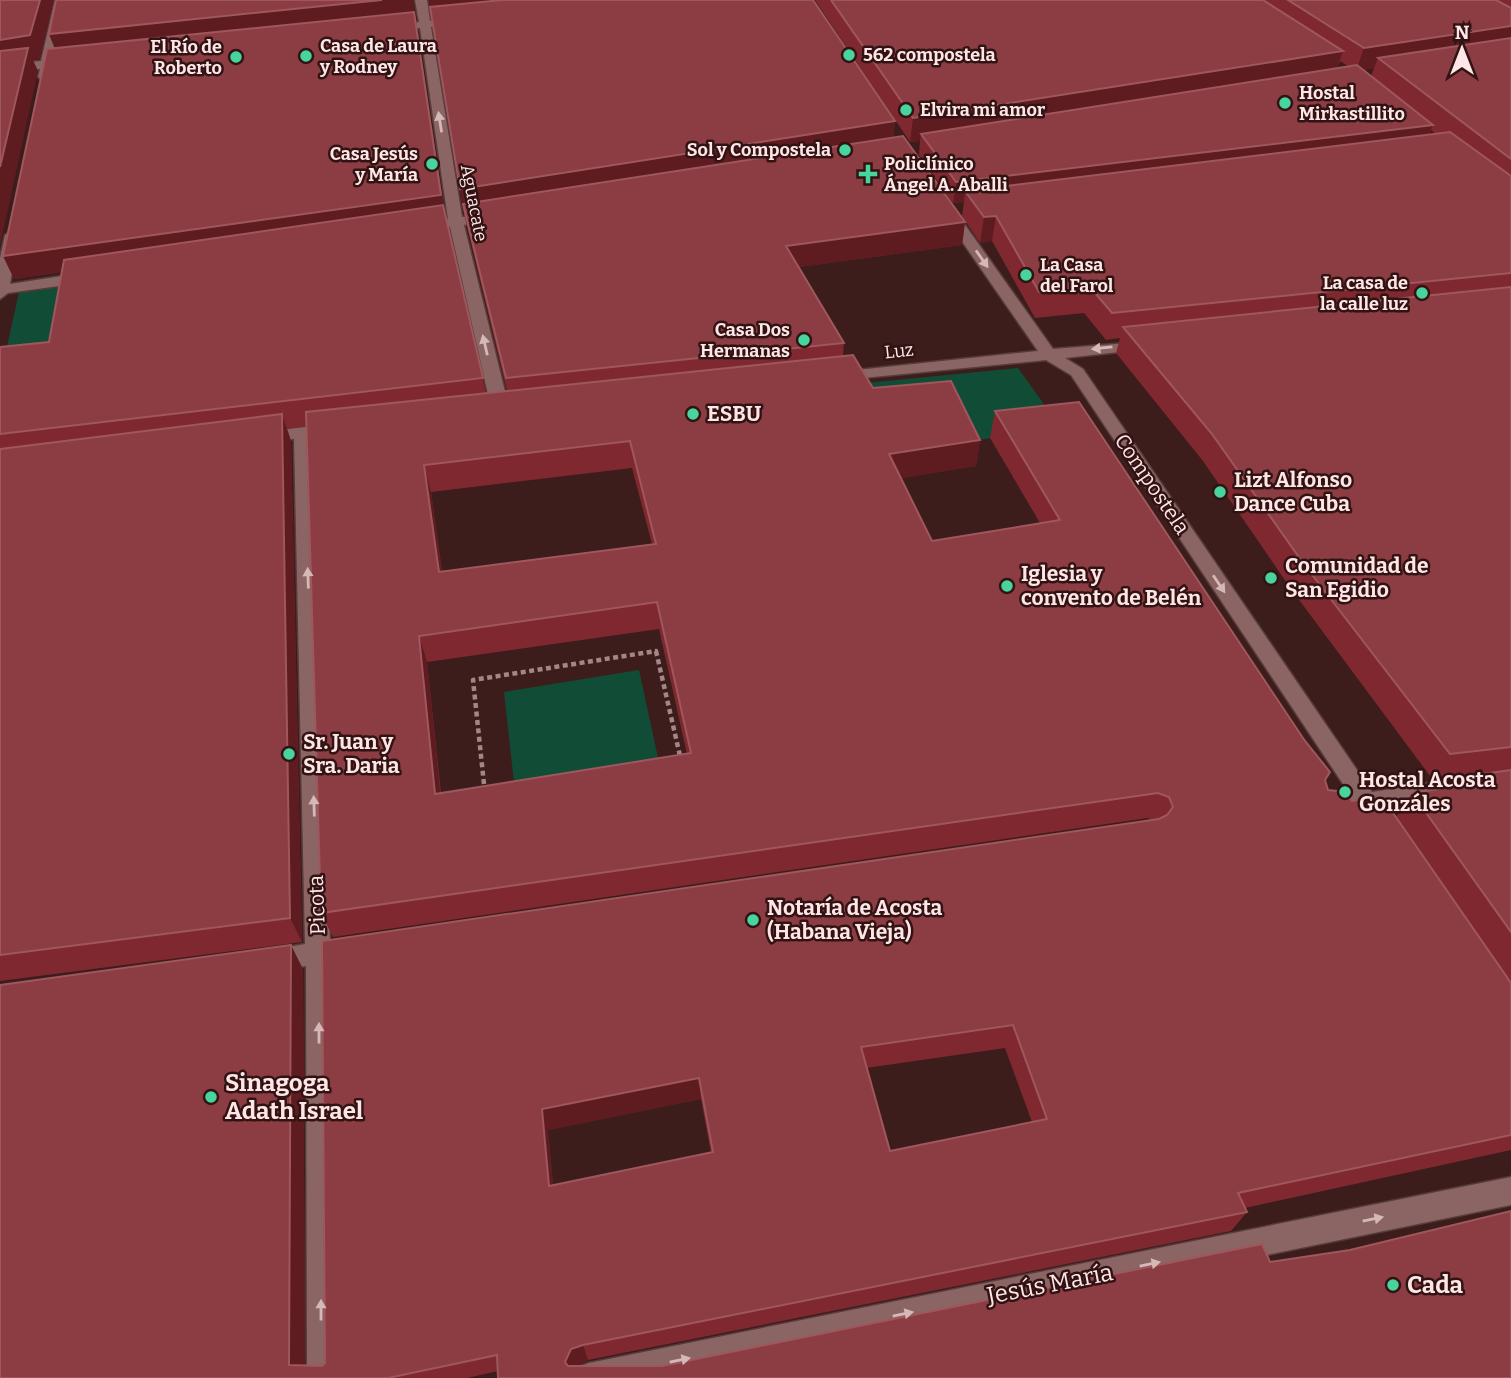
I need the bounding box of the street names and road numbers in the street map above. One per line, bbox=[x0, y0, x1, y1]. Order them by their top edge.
street label: Aguacate bbox=[456, 163, 492, 243]
street label: Luz bbox=[883, 339, 915, 363]
street label: Compostela bbox=[1109, 429, 1195, 540]
street label: Picota bbox=[303, 874, 331, 935]
street label: Jesús María bbox=[984, 1258, 1115, 1310]

